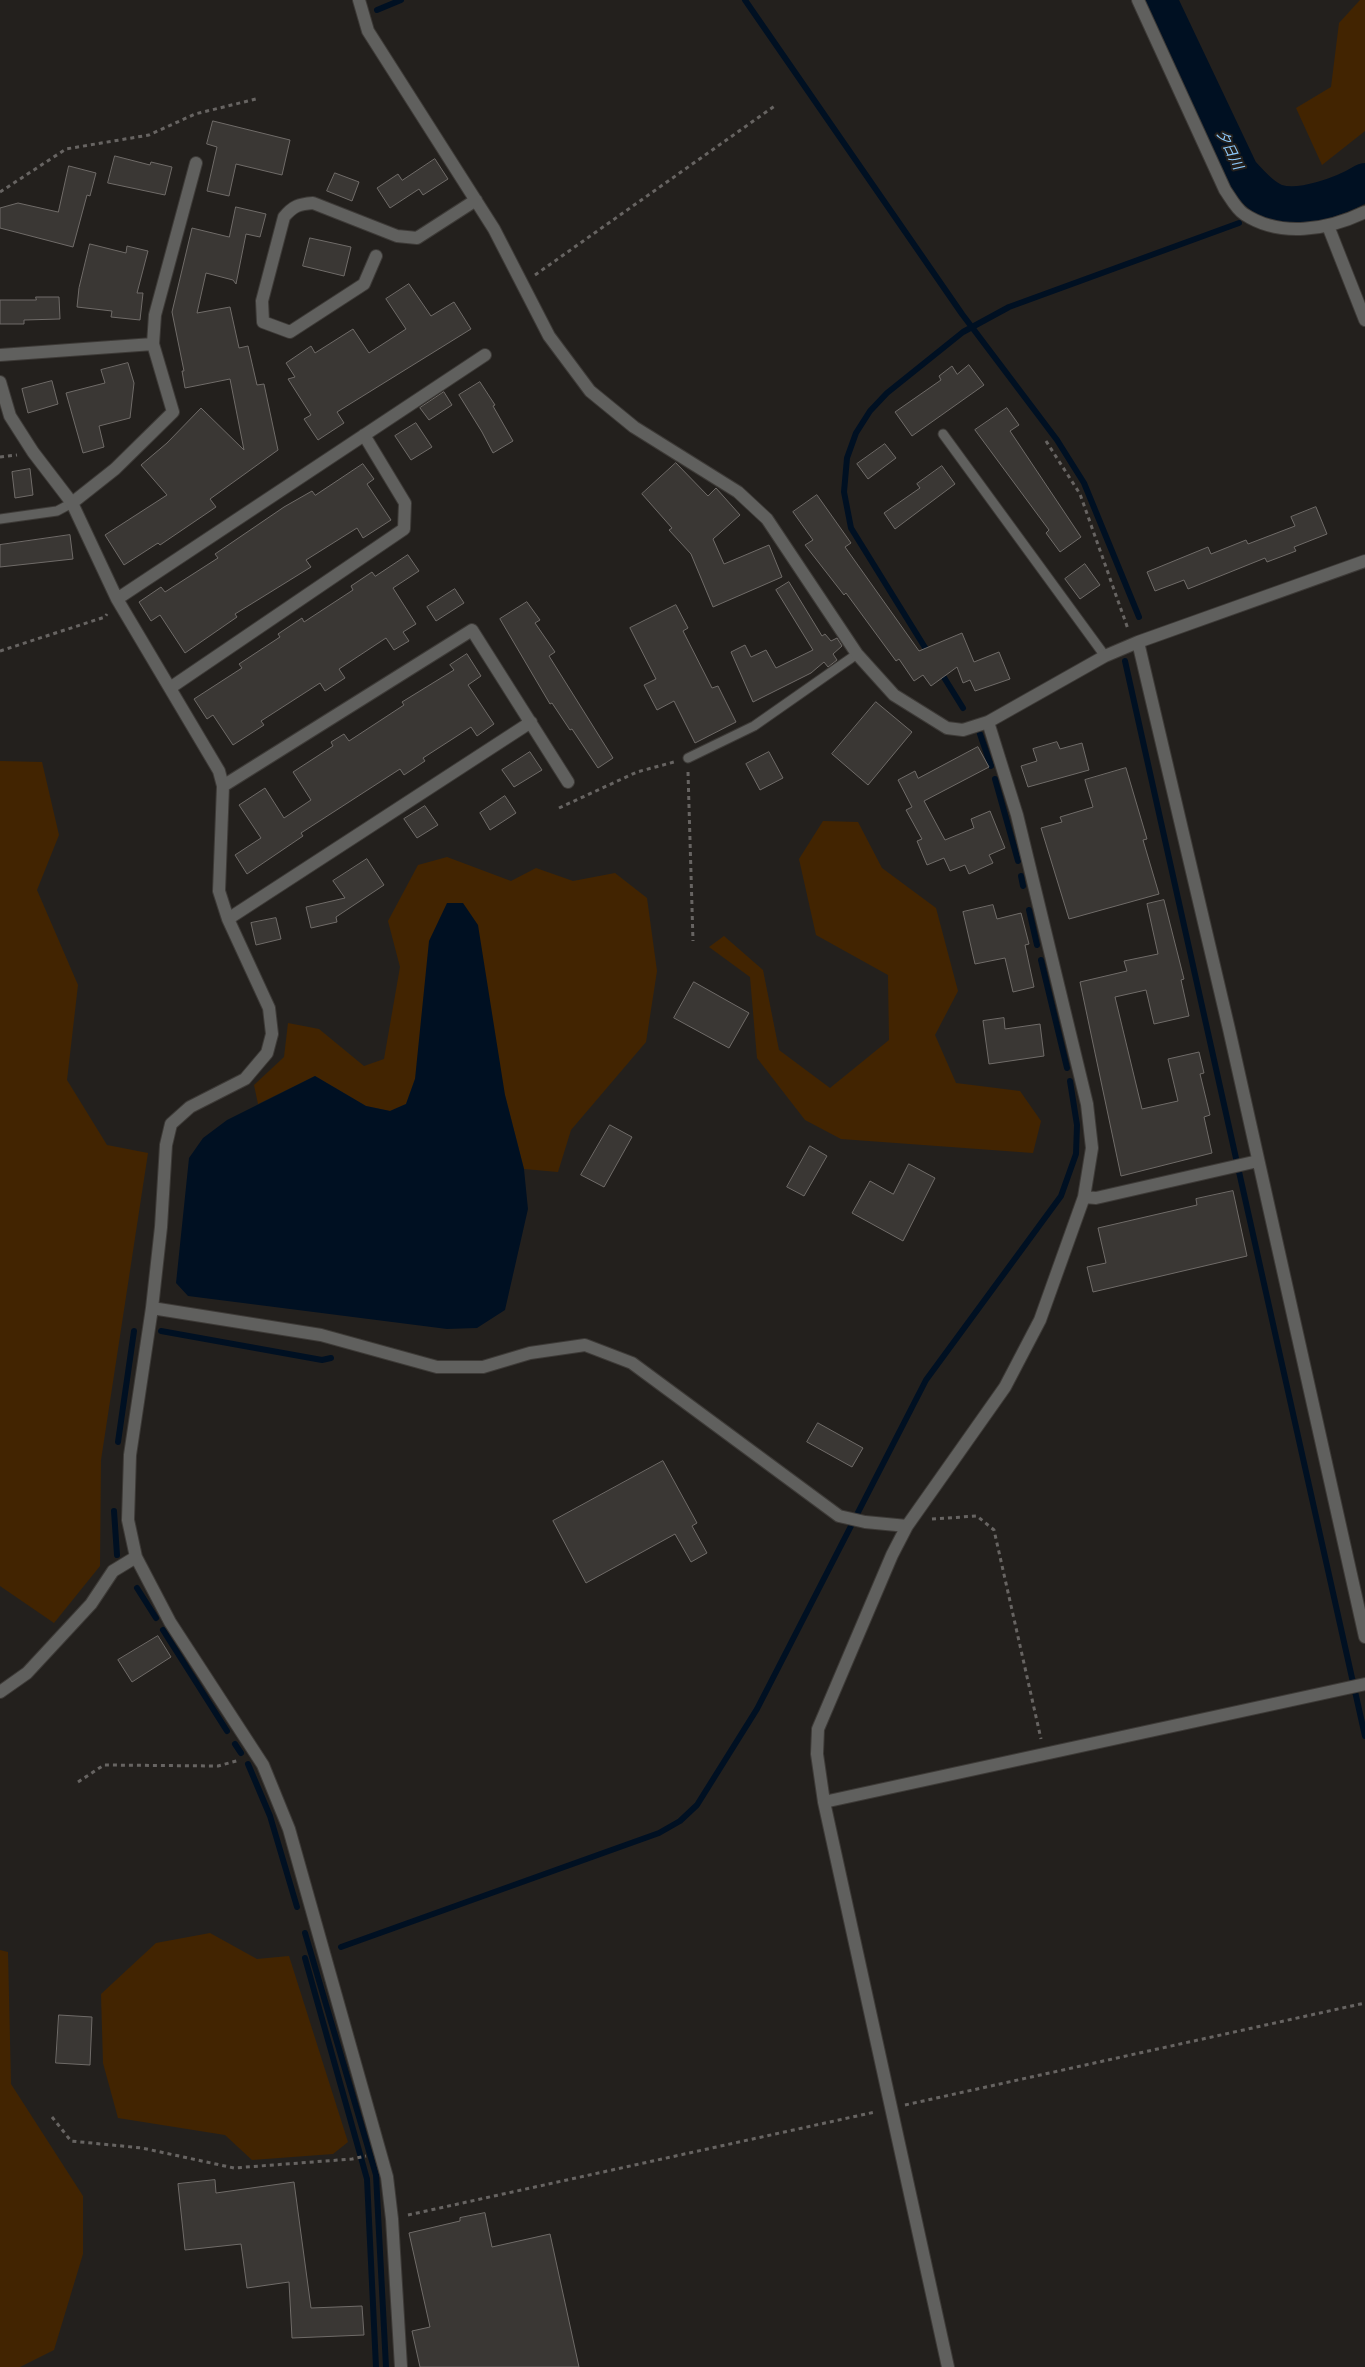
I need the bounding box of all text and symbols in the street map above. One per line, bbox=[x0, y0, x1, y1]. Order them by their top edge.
water label: 夕日川 bbox=[1212, 127, 1246, 173]

